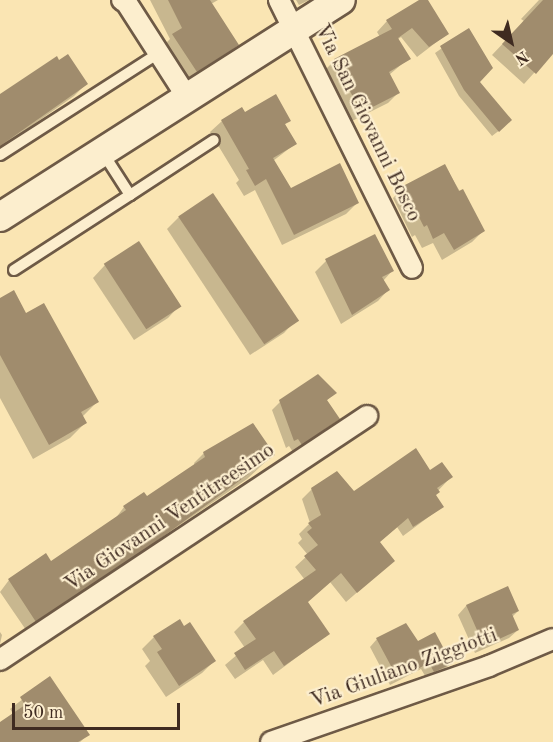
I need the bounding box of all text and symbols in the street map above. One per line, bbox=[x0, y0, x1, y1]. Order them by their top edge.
north arrow bbox=[481, 12, 541, 72]
street label: Via San Giovanni Bosco bbox=[308, 20, 426, 226]
text: N bbox=[512, 47, 531, 67]
street label: Via Giovanni Ventitreesimo bbox=[60, 438, 280, 598]
street label: Via Giuliano Ziggiotti bbox=[307, 623, 501, 715]
scale bar bbox=[15, 691, 183, 729]
text: 50 m bbox=[23, 704, 63, 722]

